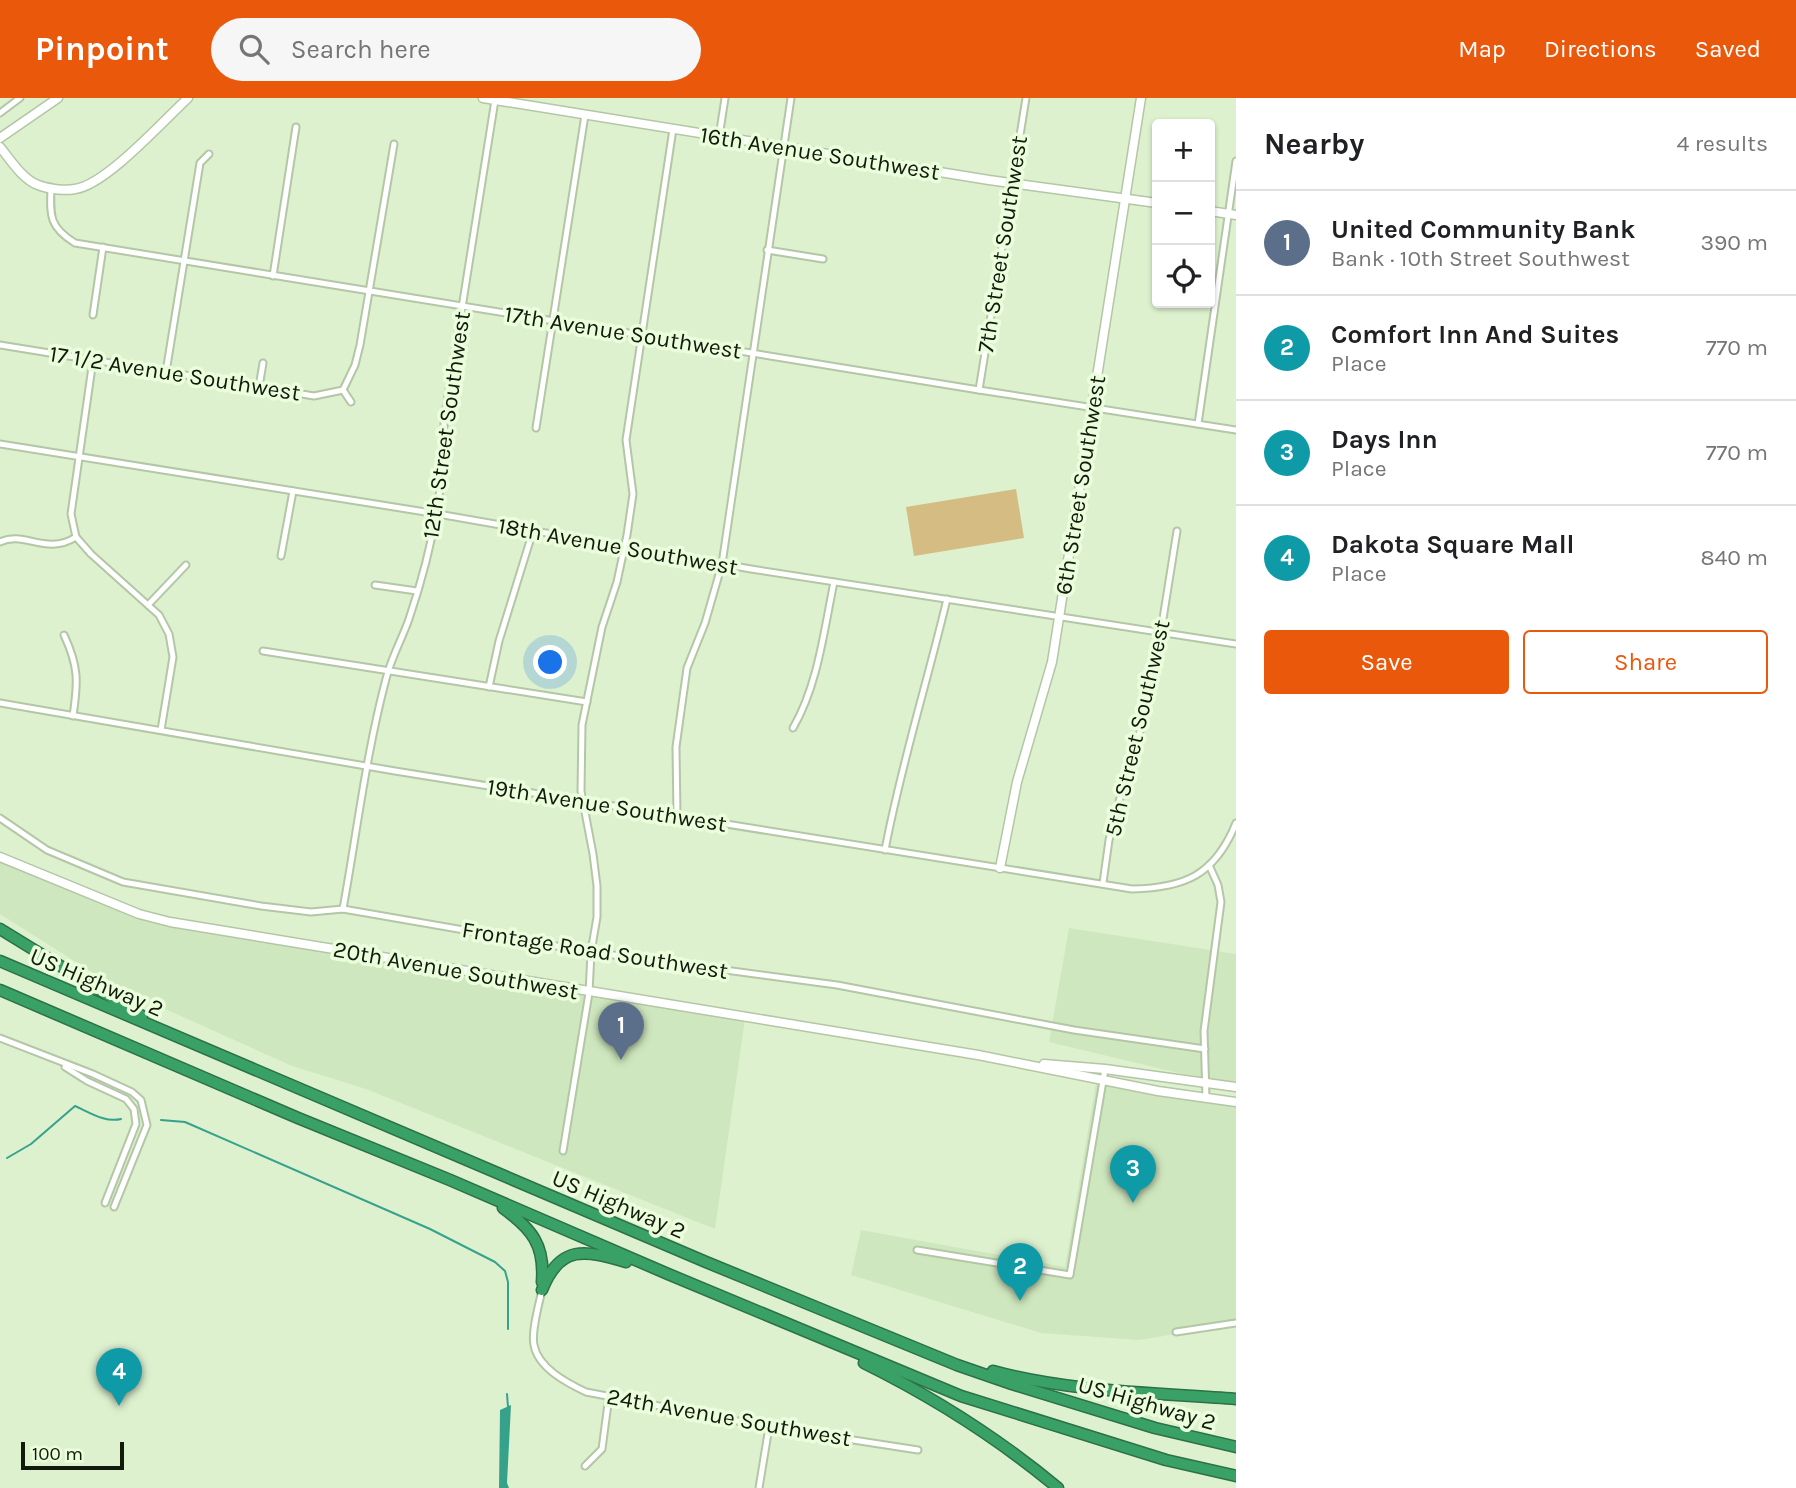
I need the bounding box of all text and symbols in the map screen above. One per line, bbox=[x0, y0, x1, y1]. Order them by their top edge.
search box bbox=[211, 18, 701, 81]
text: Pinpoint bbox=[35, 30, 169, 68]
icon: search bbox=[235, 30, 273, 68]
text: Search here bbox=[291, 34, 431, 65]
text: Map bbox=[1458, 35, 1506, 63]
text: Directions bbox=[1544, 35, 1657, 63]
text: Saved bbox=[1695, 35, 1761, 63]
map controls bbox=[1152, 119, 1215, 308]
button: + bbox=[1152, 119, 1215, 182]
street label: 16th Avenue Southwest bbox=[698, 121, 942, 186]
text: Nearby bbox=[1264, 126, 1364, 162]
text: 4 results bbox=[1676, 130, 1768, 157]
street label: 7th Street Southwest bbox=[972, 133, 1033, 355]
button: − bbox=[1152, 182, 1215, 245]
text: United Community Bank bbox=[1331, 214, 1635, 245]
text: 1 bbox=[1283, 229, 1291, 256]
text: 390 m bbox=[1700, 229, 1768, 256]
button: locate bbox=[1152, 245, 1215, 308]
text: Bank · 10th Street Southwest bbox=[1331, 245, 1630, 272]
street label: 17th Avenue Southwest bbox=[502, 300, 744, 365]
street label: 12th Street Southwest bbox=[417, 309, 476, 541]
text: Comfort Inn And Suites bbox=[1331, 319, 1619, 350]
text: 2 bbox=[1280, 334, 1294, 361]
text: 770 m bbox=[1706, 334, 1768, 361]
street label: 17 1/2 Avenue Southwest bbox=[48, 340, 303, 407]
text: Place bbox=[1331, 350, 1387, 377]
street label: 6th Street Southwest bbox=[1050, 373, 1111, 597]
text: Days Inn bbox=[1331, 424, 1438, 455]
text: 3 bbox=[1280, 439, 1294, 466]
text: 770 m bbox=[1706, 439, 1768, 466]
text: Place bbox=[1331, 455, 1387, 482]
street label: 18th Avenue Southwest bbox=[496, 512, 740, 581]
text: Dakota Square Mall bbox=[1331, 529, 1575, 560]
text: 4 bbox=[1280, 544, 1294, 571]
text: 840 m bbox=[1700, 544, 1768, 571]
text: Place bbox=[1331, 560, 1387, 587]
street label: 5th Street Southwest bbox=[1099, 617, 1176, 839]
button: Save bbox=[1264, 630, 1509, 694]
button: Share bbox=[1523, 630, 1768, 694]
your location bbox=[533, 645, 567, 679]
street label: 19th Avenue Southwest bbox=[485, 773, 729, 838]
street label: Frontage Road Southwest bbox=[460, 916, 730, 985]
street label: 20th Avenue Southwest bbox=[331, 936, 581, 1005]
street label: US Highway 2 bbox=[26, 942, 168, 1023]
pin: 1 bbox=[598, 1002, 644, 1060]
pin: 3 bbox=[1110, 1145, 1156, 1203]
street label: US Highway 2 bbox=[548, 1164, 690, 1245]
pin: 2 bbox=[997, 1243, 1043, 1301]
pin: 4 bbox=[96, 1348, 142, 1406]
street label: US Highway 2 bbox=[1075, 1371, 1219, 1436]
street label: 24th Avenue Southwest bbox=[605, 1383, 853, 1452]
scale bar bbox=[21, 1439, 124, 1471]
text: 100 m bbox=[32, 1443, 83, 1465]

